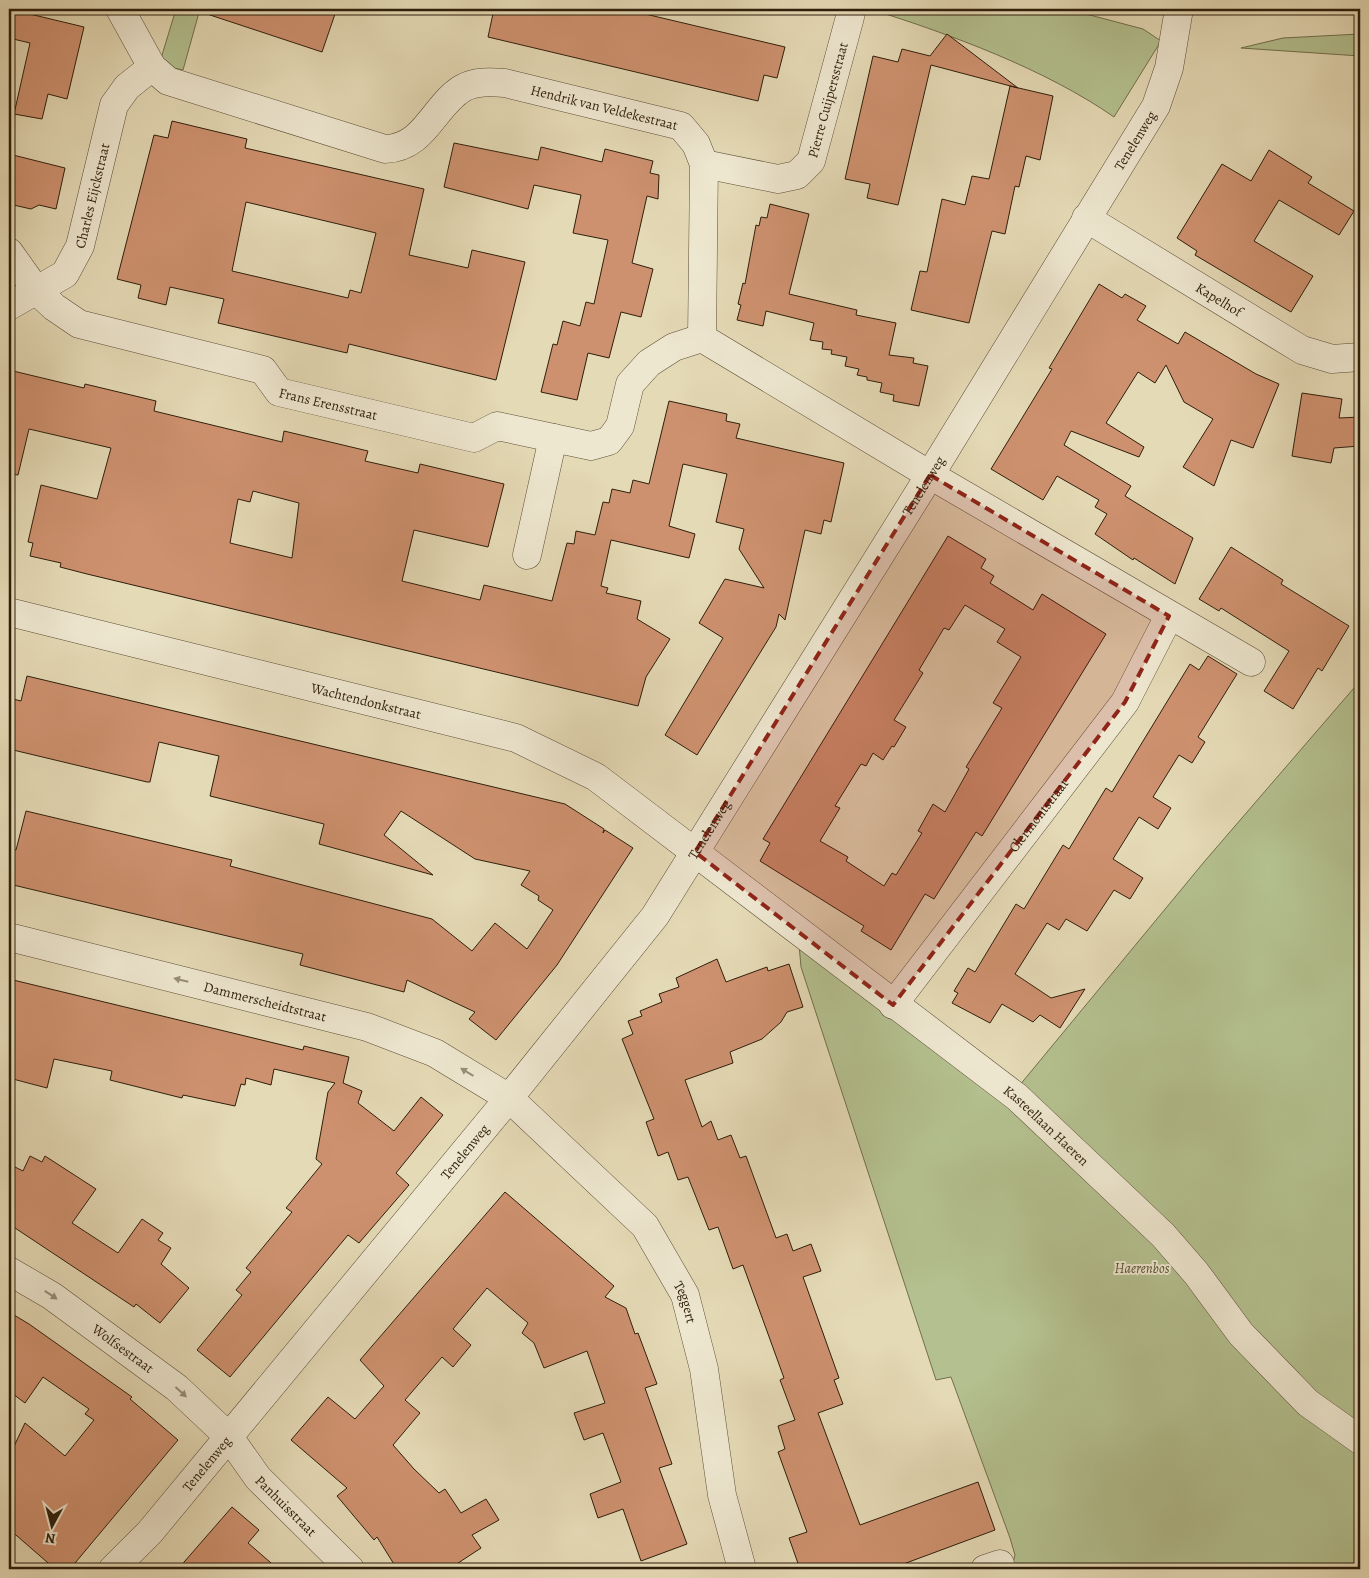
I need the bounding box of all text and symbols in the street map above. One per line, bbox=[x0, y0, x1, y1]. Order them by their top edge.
street label: Pierre Cuijpersstraat bbox=[803, 40, 852, 160]
street label: Hendrik van Veldekestraat bbox=[529, 80, 680, 134]
street label: Tenelenweg bbox=[1109, 107, 1161, 174]
street label: Charles Eijckstraat bbox=[70, 141, 114, 250]
street label: Kapelhof bbox=[1192, 278, 1248, 322]
street label: Frans Erensstraat bbox=[277, 383, 380, 424]
street label: Tenelenweg bbox=[898, 452, 949, 519]
street label: Wachtendonkstraat bbox=[308, 678, 424, 724]
street label: Clermontstraat bbox=[1004, 774, 1073, 856]
street label: Tenelenweg bbox=[683, 796, 735, 863]
one-way arrow bbox=[173, 976, 188, 984]
street label: Dammerscheidtstraat bbox=[202, 977, 329, 1026]
one-way arrow bbox=[461, 1068, 474, 1077]
street label: Kasteellaan Haeren bbox=[1000, 1081, 1094, 1170]
street label: Tenelenweg bbox=[436, 1120, 493, 1183]
park label: Haerenbos bbox=[1115, 1259, 1170, 1278]
street label: Teggert bbox=[669, 1278, 701, 1325]
one-way arrow bbox=[44, 1291, 57, 1300]
street label: Wolfsestraat bbox=[88, 1319, 158, 1378]
one-way arrow bbox=[174, 1387, 187, 1398]
street label: Tenelenweg bbox=[178, 1432, 235, 1496]
street label: Panhuisstraat bbox=[251, 1471, 321, 1541]
north arrow bbox=[28, 1500, 78, 1550]
text: N bbox=[44, 1528, 57, 1548]

